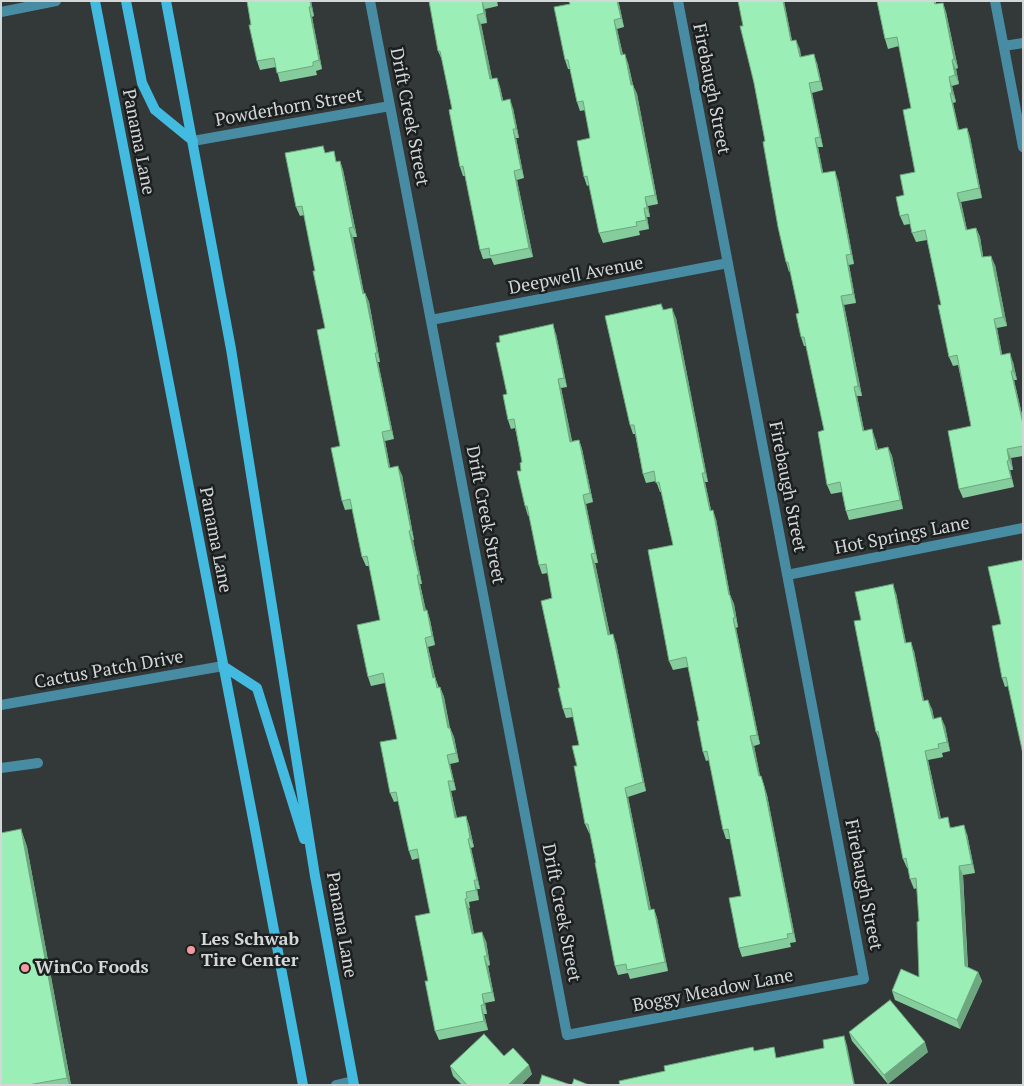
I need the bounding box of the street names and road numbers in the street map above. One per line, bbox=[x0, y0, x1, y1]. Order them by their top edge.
street label: Firebaugh Street bbox=[688, 22, 734, 156]
street label: Drift Creek Street bbox=[385, 46, 433, 188]
street label: Powderhorn Street bbox=[214, 84, 364, 132]
street label: Panama Lane bbox=[117, 87, 159, 197]
street label: Deepwell Avenue bbox=[507, 252, 645, 300]
street label: Firebaugh Street bbox=[764, 420, 810, 554]
street label: Drift Creek Street bbox=[461, 444, 509, 586]
street label: Panama Lane bbox=[194, 485, 236, 595]
street label: Hot Springs Lane bbox=[833, 512, 971, 560]
street label: Cactus Patch Drive bbox=[33, 646, 185, 694]
street label: Firebaugh Street bbox=[840, 818, 886, 952]
street label: Drift Creek Street bbox=[537, 842, 585, 984]
street label: Panama Lane bbox=[321, 870, 361, 980]
street label: Boggy Meadow Lane bbox=[631, 965, 795, 1017]

